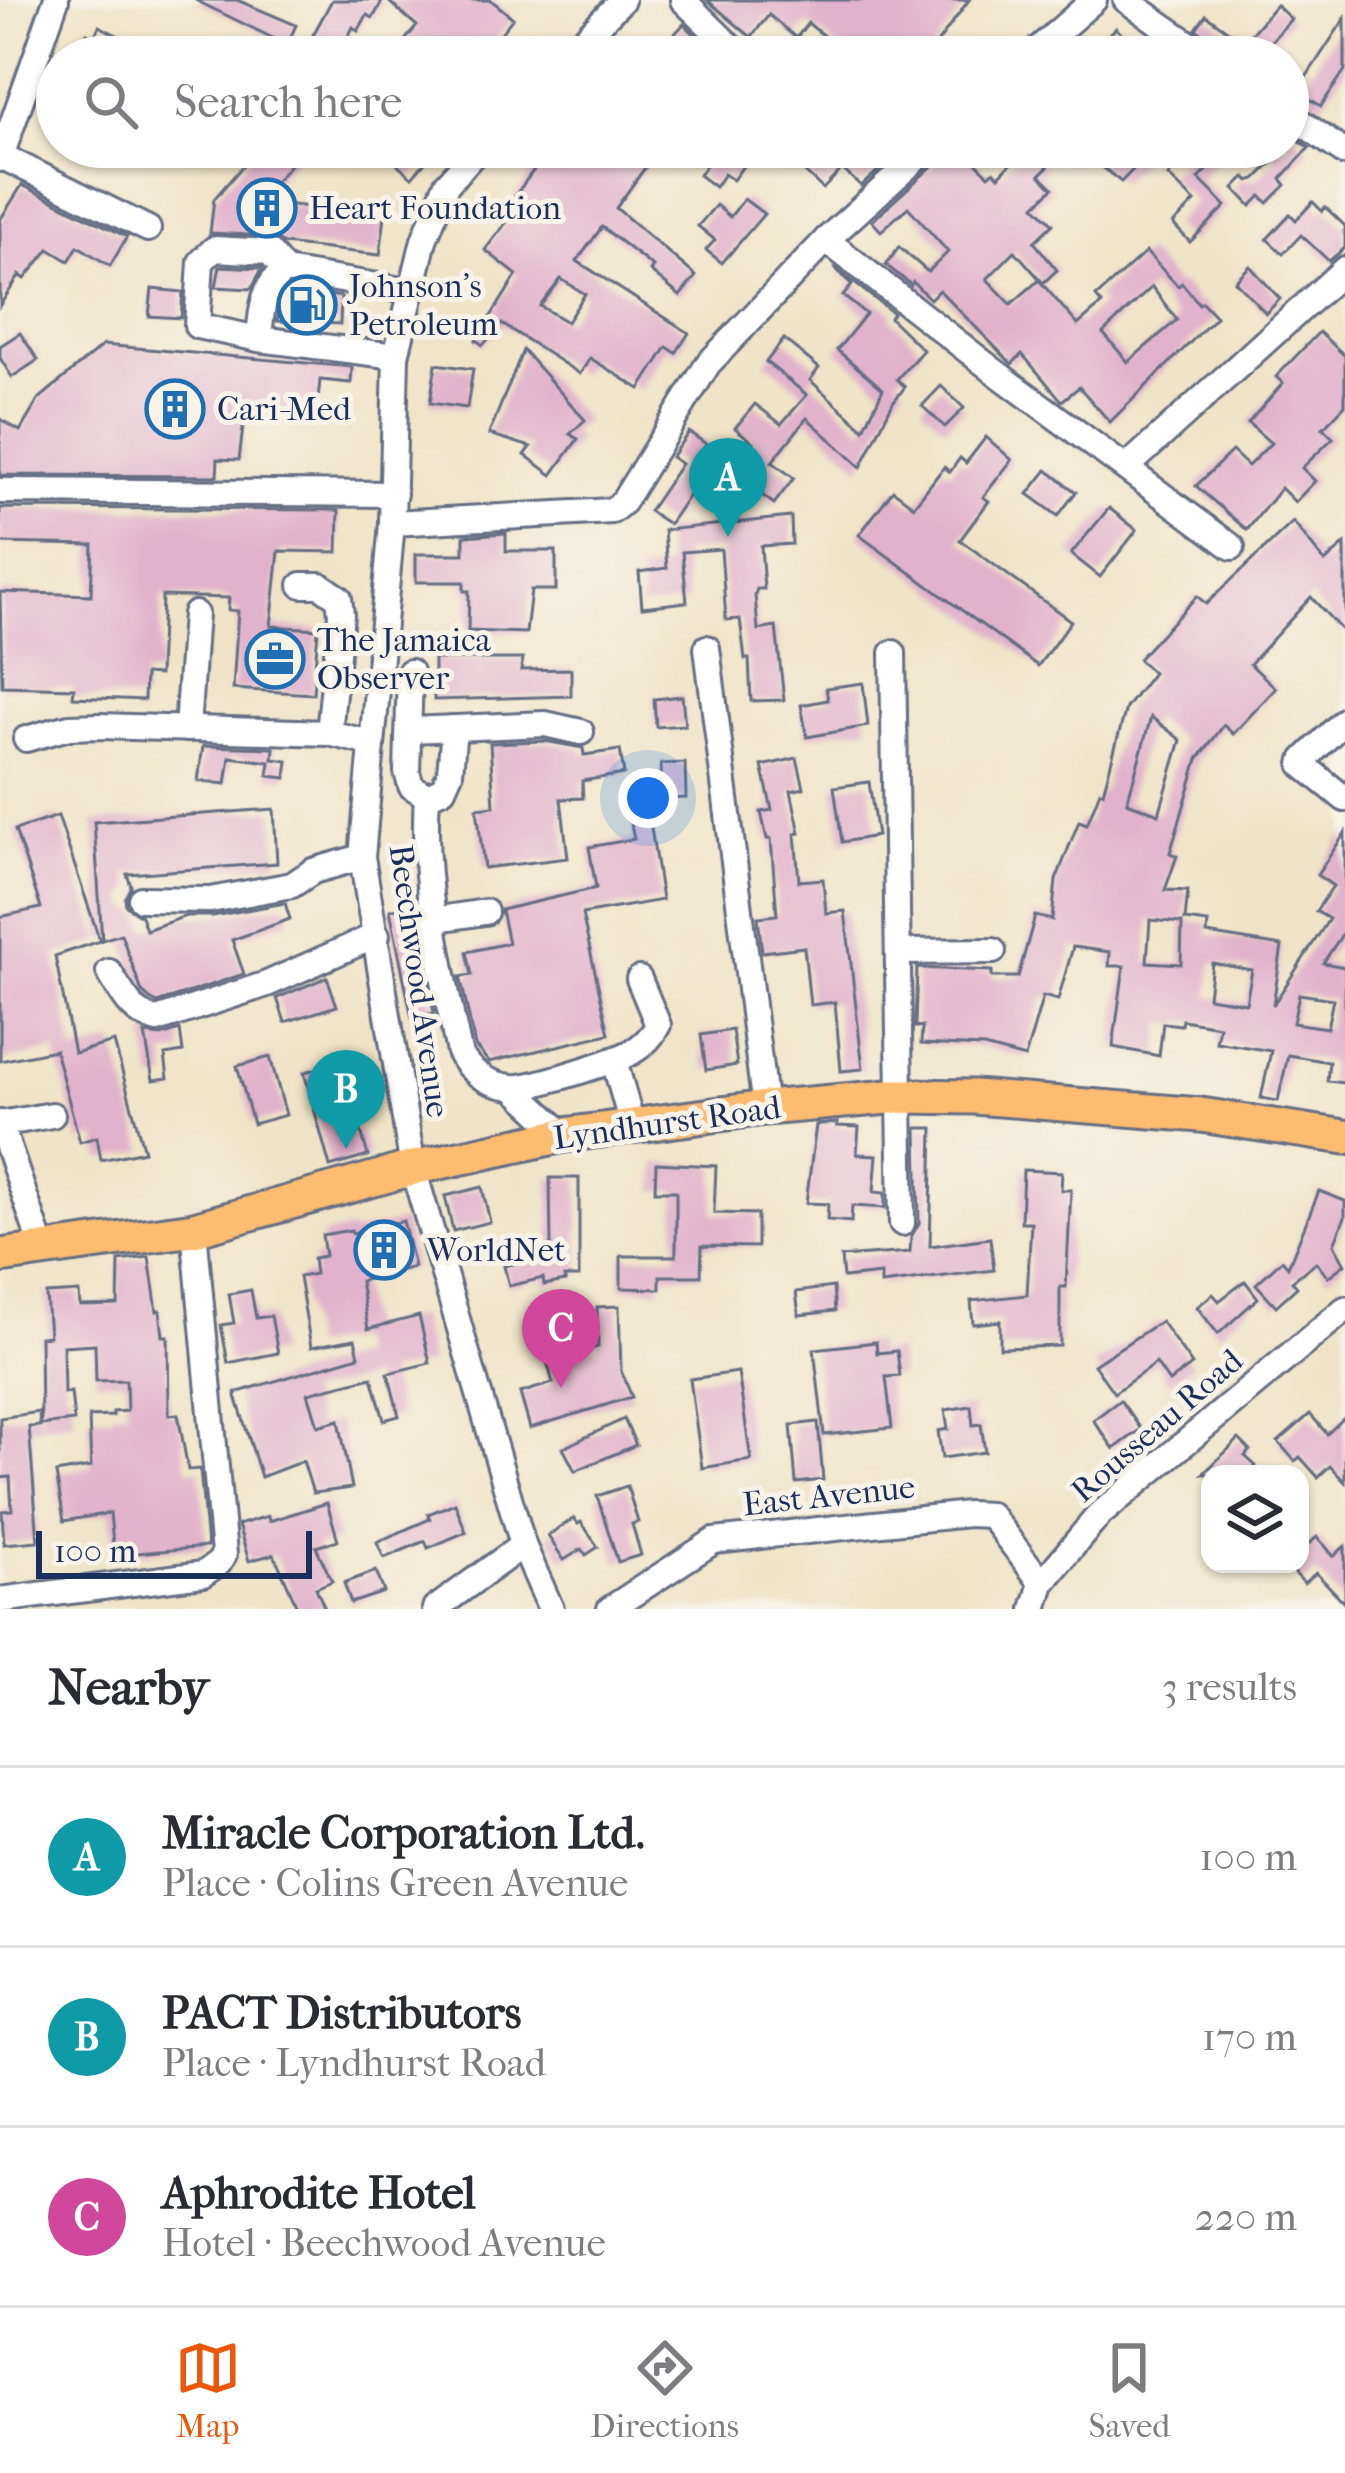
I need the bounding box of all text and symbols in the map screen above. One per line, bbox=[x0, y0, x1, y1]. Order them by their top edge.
search box bbox=[36, 36, 1309, 168]
icon: search bbox=[78, 69, 144, 135]
text: Search here bbox=[174, 76, 402, 129]
building icon: Heart Foundation bbox=[236, 177, 298, 239]
place label: Heart Foundation bbox=[309, 189, 561, 228]
place label: Johnson's Petroleum bbox=[346, 267, 498, 344]
fuel station icon: Johnson's Petroleum bbox=[276, 274, 338, 336]
building icon: Cari-Med bbox=[144, 378, 206, 440]
place label: Cari-Med bbox=[217, 390, 352, 429]
pin: A bbox=[689, 438, 767, 537]
place label: The Jamaica Observer bbox=[317, 621, 491, 698]
office icon: The Jamaica Observer bbox=[244, 628, 306, 690]
your location bbox=[618, 768, 678, 828]
street label: Beechwood Avenue bbox=[381, 842, 457, 1120]
pin: B bbox=[307, 1050, 385, 1149]
street label: Lyndhurst Road bbox=[551, 1088, 784, 1158]
building icon: WorldNet bbox=[353, 1219, 415, 1281]
place label: WorldNet bbox=[425, 1231, 566, 1270]
pin: C bbox=[522, 1289, 600, 1388]
street label: Rousseau Road bbox=[1064, 1341, 1251, 1511]
map controls bbox=[1201, 1465, 1309, 1573]
button: layers bbox=[1201, 1465, 1309, 1573]
street label: East Avenue bbox=[741, 1468, 917, 1524]
scale bar bbox=[36, 1525, 312, 1578]
text: 100 m bbox=[54, 1532, 137, 1571]
text: Nearby bbox=[48, 1657, 209, 1717]
text: 3 results bbox=[1162, 1664, 1297, 1710]
text: Miracle Corporation Ltd. bbox=[162, 1807, 645, 1860]
text: A bbox=[74, 1834, 100, 1880]
text: 100 m bbox=[1199, 1834, 1297, 1880]
text: Place · Colins Green Avenue bbox=[162, 1860, 628, 1906]
text: PACT Distributors bbox=[162, 1987, 521, 2040]
text: B bbox=[74, 2014, 100, 2060]
text: 170 m bbox=[1202, 2014, 1297, 2060]
text: Place · Lyndhurst Road bbox=[162, 2040, 546, 2086]
text: Aphrodite Hotel bbox=[162, 2167, 476, 2220]
text: C bbox=[74, 2194, 100, 2240]
text: 220 m bbox=[1195, 2194, 1297, 2240]
text: Hotel · Beechwood Avenue bbox=[162, 2220, 606, 2266]
tab: Map bbox=[175, 2335, 241, 2446]
tab: Directions bbox=[590, 2335, 739, 2446]
tab: Saved bbox=[1088, 2335, 1170, 2446]

